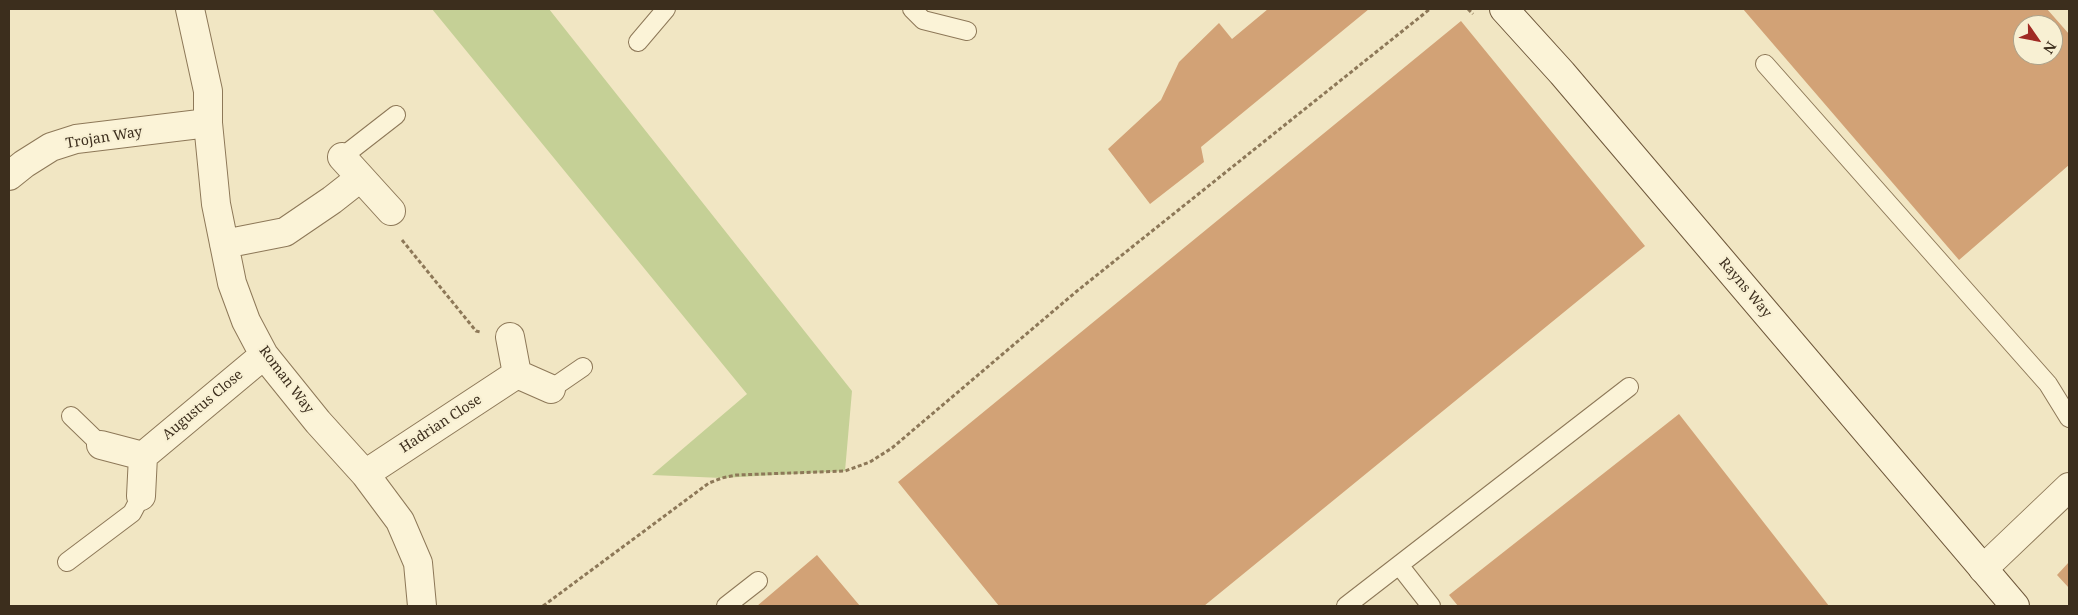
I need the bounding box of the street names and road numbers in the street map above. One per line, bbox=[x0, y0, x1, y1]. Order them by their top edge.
street label: Trojan Way bbox=[65, 124, 143, 152]
street label: Rayns Way bbox=[1715, 255, 1775, 321]
street label: Roman Way bbox=[255, 343, 317, 417]
street label: Augustus Close bbox=[159, 366, 247, 444]
street label: Hadrian Close bbox=[397, 391, 485, 457]

